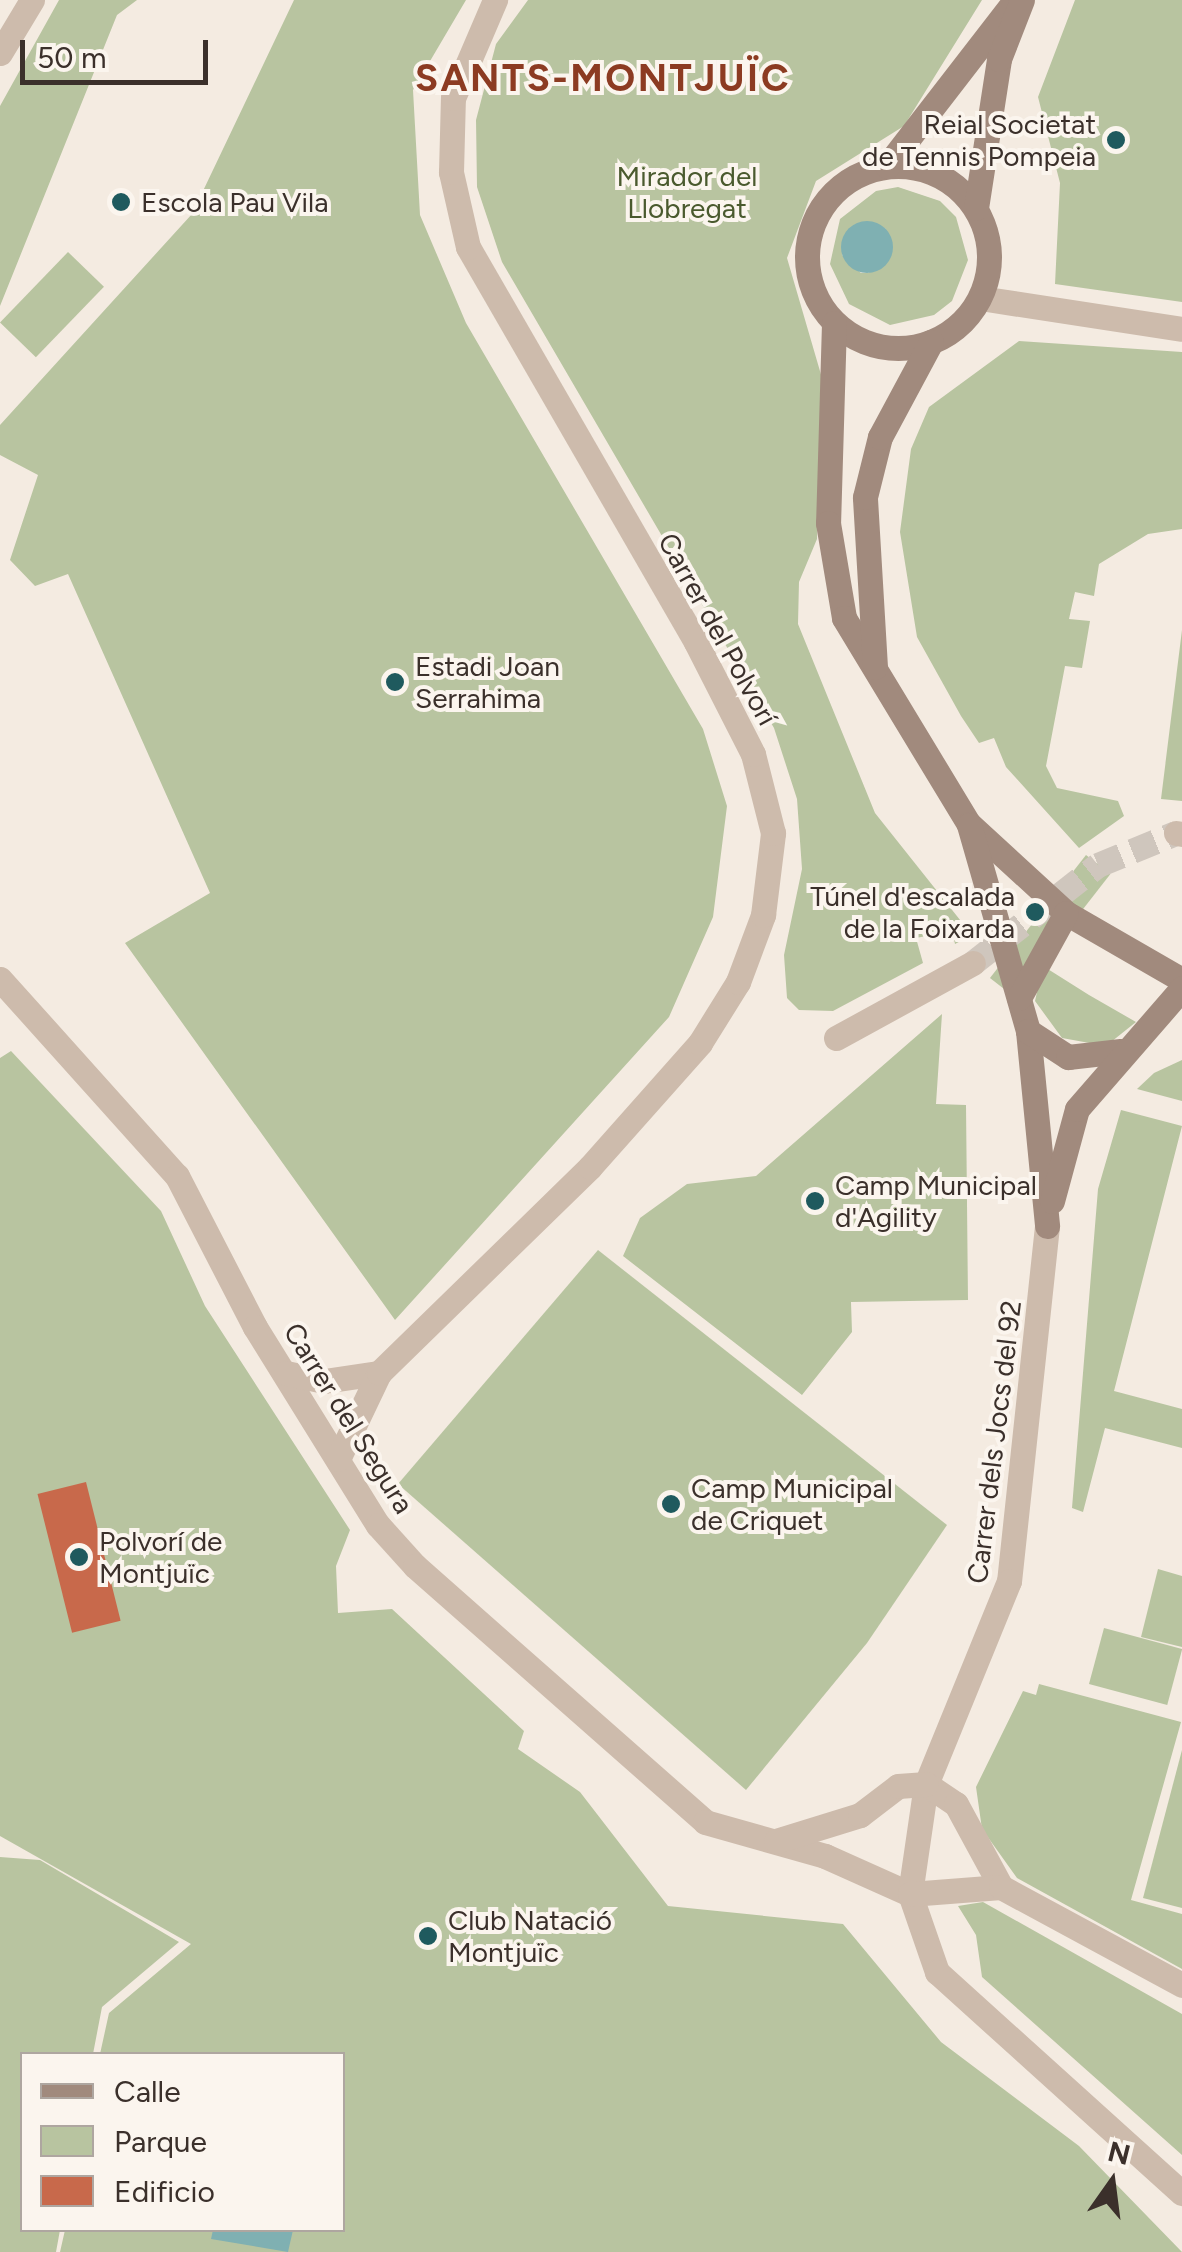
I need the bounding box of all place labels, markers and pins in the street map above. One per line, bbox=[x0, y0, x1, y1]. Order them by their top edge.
place label: Reial Societat de Tennis Pompeia bbox=[862, 107, 1096, 173]
marker: Reial Societat de Tennis Pompeia bbox=[1105, 129, 1127, 151]
place label: Escola Pau Vila bbox=[141, 185, 328, 219]
marker: Escola Pau Vila bbox=[110, 191, 132, 213]
place label: Estadi Joan Serrahima bbox=[415, 649, 560, 715]
marker: Estadi Joan Serrahima bbox=[384, 671, 406, 693]
place label: Túnel d'escalada de la Foixarda bbox=[810, 879, 1015, 945]
marker: Túnel d'escalada de la Foixarda bbox=[1024, 901, 1046, 923]
place label: Camp Municipal d'Agility bbox=[835, 1168, 1037, 1234]
marker: Camp Municipal d'Agility bbox=[804, 1190, 826, 1212]
place label: Camp Municipal de Criquet bbox=[691, 1471, 893, 1537]
marker: Camp Municipal de Criquet bbox=[660, 1493, 682, 1515]
place label: Polvorí de Montjuïc bbox=[99, 1524, 222, 1590]
marker: Polvorí de Montjuïc bbox=[68, 1546, 90, 1568]
place label: Club Natació Montjuïc bbox=[448, 1903, 612, 1969]
marker: Club Natació Montjuïc bbox=[417, 1925, 439, 1947]

